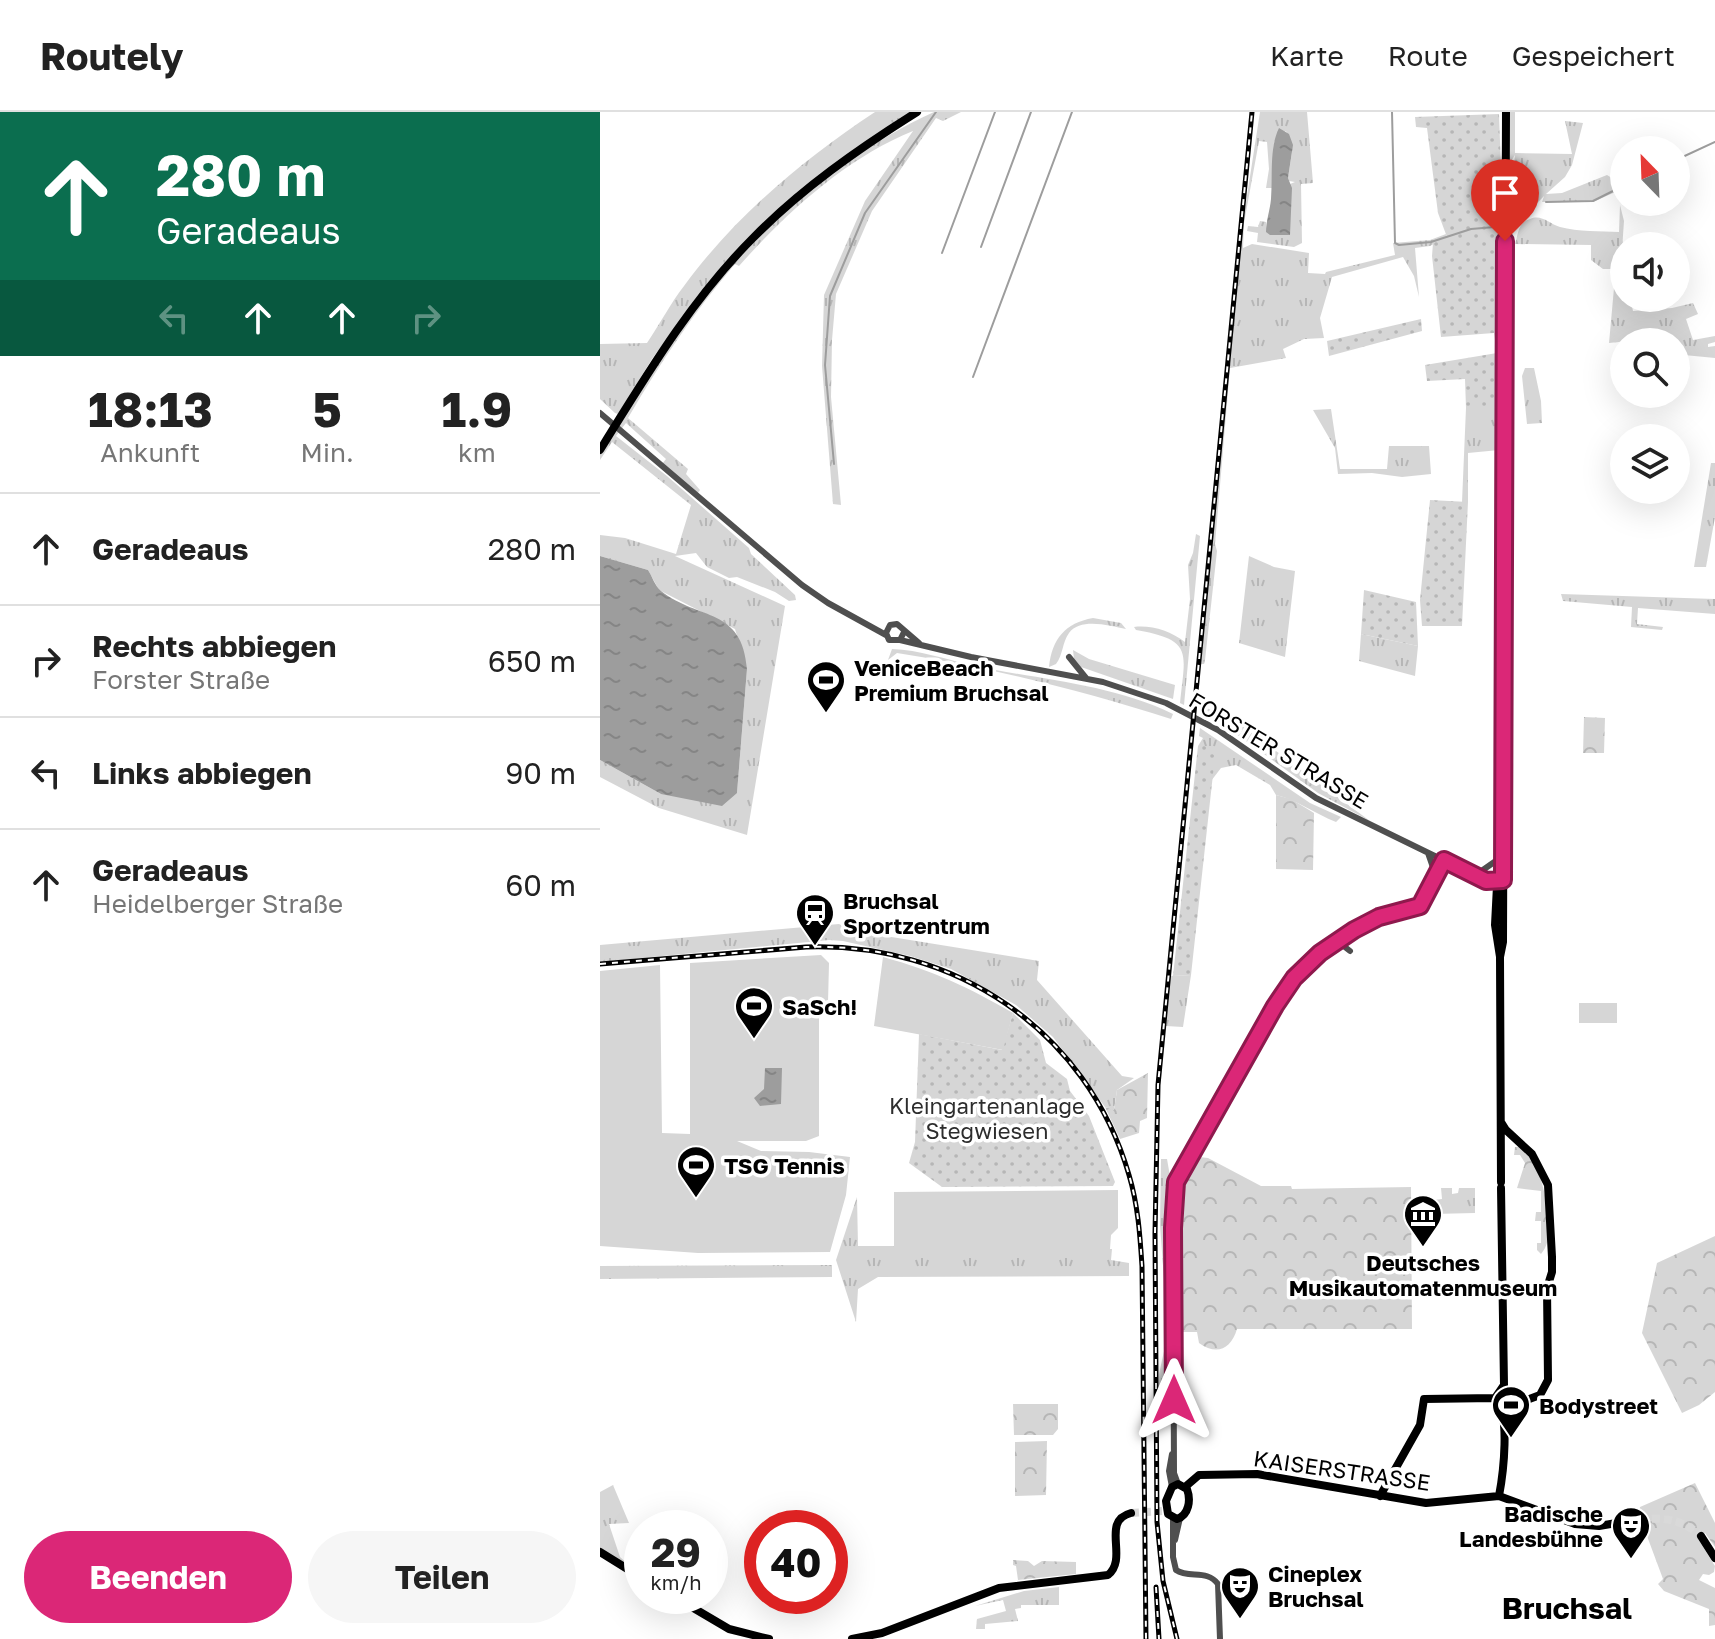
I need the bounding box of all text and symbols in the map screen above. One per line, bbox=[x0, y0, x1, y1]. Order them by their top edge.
text: Routely bbox=[40, 33, 184, 78]
text: Karte bbox=[1270, 39, 1344, 72]
text: Route bbox=[1388, 39, 1468, 72]
text: Gespeichert bbox=[1512, 39, 1675, 72]
north arrow bbox=[1610, 136, 1690, 216]
map controls bbox=[1610, 136, 1690, 504]
text: 280 m bbox=[156, 141, 325, 208]
icon: ahead bbox=[24, 144, 128, 248]
pin bbox=[1471, 159, 1539, 241]
icon: arrive bbox=[1483, 171, 1527, 215]
text: Geradeaus bbox=[156, 209, 341, 252]
button: sound bbox=[1610, 232, 1690, 312]
icon: left bbox=[152, 296, 196, 340]
icon: ahead bbox=[236, 296, 280, 340]
icon: ahead bbox=[320, 296, 364, 340]
icon: right bbox=[404, 296, 448, 340]
button: search bbox=[1610, 328, 1690, 408]
text: 18:13 bbox=[88, 380, 213, 438]
text: 5 bbox=[312, 380, 342, 438]
text: 1.9 bbox=[442, 380, 512, 438]
button: layers bbox=[1610, 424, 1690, 504]
text: Ankunft bbox=[100, 437, 200, 468]
text: Min. bbox=[301, 437, 354, 468]
text: km bbox=[458, 437, 496, 468]
icon: ahead bbox=[24, 527, 68, 571]
text: Geradeaus bbox=[92, 531, 249, 567]
text: 280 m bbox=[488, 531, 576, 567]
text: Rechts abbiegen bbox=[92, 628, 336, 664]
icon: right bbox=[24, 639, 68, 683]
text: 650 m bbox=[488, 643, 576, 679]
place label: VeniceBeach Premium Bruchsal bbox=[854, 654, 1049, 706]
sports icon: VeniceBeach Premium Bruchsal bbox=[805, 659, 847, 714]
text: Forster Straße bbox=[92, 664, 270, 695]
street label: FORSTER STRASSE bbox=[1185, 686, 1373, 814]
icon: left bbox=[24, 751, 68, 795]
text: Links abbiegen bbox=[92, 755, 312, 791]
text: 90 m bbox=[505, 755, 576, 791]
text: Geradeaus bbox=[92, 852, 249, 888]
icon: ahead bbox=[24, 863, 68, 907]
text: 60 m bbox=[505, 867, 576, 903]
place label: Bruchsal Sportzentrum bbox=[843, 887, 990, 939]
text: Heidelberger Straße bbox=[92, 888, 343, 919]
station icon: Bruchsal Sportzentrum bbox=[794, 892, 836, 947]
sports icon: SaSch! bbox=[733, 985, 775, 1040]
place label: SaSch! bbox=[782, 993, 857, 1020]
park label: Kleingartenanlage Stegwiesen bbox=[889, 1092, 1085, 1144]
sports icon: TSG Tennis bbox=[675, 1144, 717, 1199]
place label: TSG Tennis bbox=[724, 1152, 845, 1179]
museum icon: Deutsches Musikautomatenmuseum bbox=[1402, 1193, 1444, 1248]
place label: Deutsches Musikautomatenmuseum bbox=[1289, 1249, 1557, 1301]
position arrow bbox=[1132, 1358, 1216, 1442]
sports icon: Bodystreet bbox=[1490, 1384, 1532, 1439]
place label: Bodystreet bbox=[1539, 1392, 1658, 1419]
street label: KAISERSTRASSE bbox=[1252, 1444, 1432, 1496]
place label: Badische Landesbühne bbox=[1459, 1500, 1603, 1552]
theatre icon: Badische Landesbühne bbox=[1610, 1505, 1652, 1560]
speed limit sign: 40 bbox=[744, 1510, 848, 1614]
text: 29 bbox=[651, 1528, 701, 1576]
button: Beenden bbox=[24, 1531, 292, 1623]
button: Teilen bbox=[308, 1531, 576, 1623]
place label: Cineplex Bruchsal bbox=[1268, 1560, 1364, 1612]
theatre icon: Cineplex Bruchsal bbox=[1219, 1565, 1261, 1620]
text: km/h bbox=[651, 1570, 701, 1594]
district label: Bruchsal bbox=[1502, 1590, 1632, 1626]

